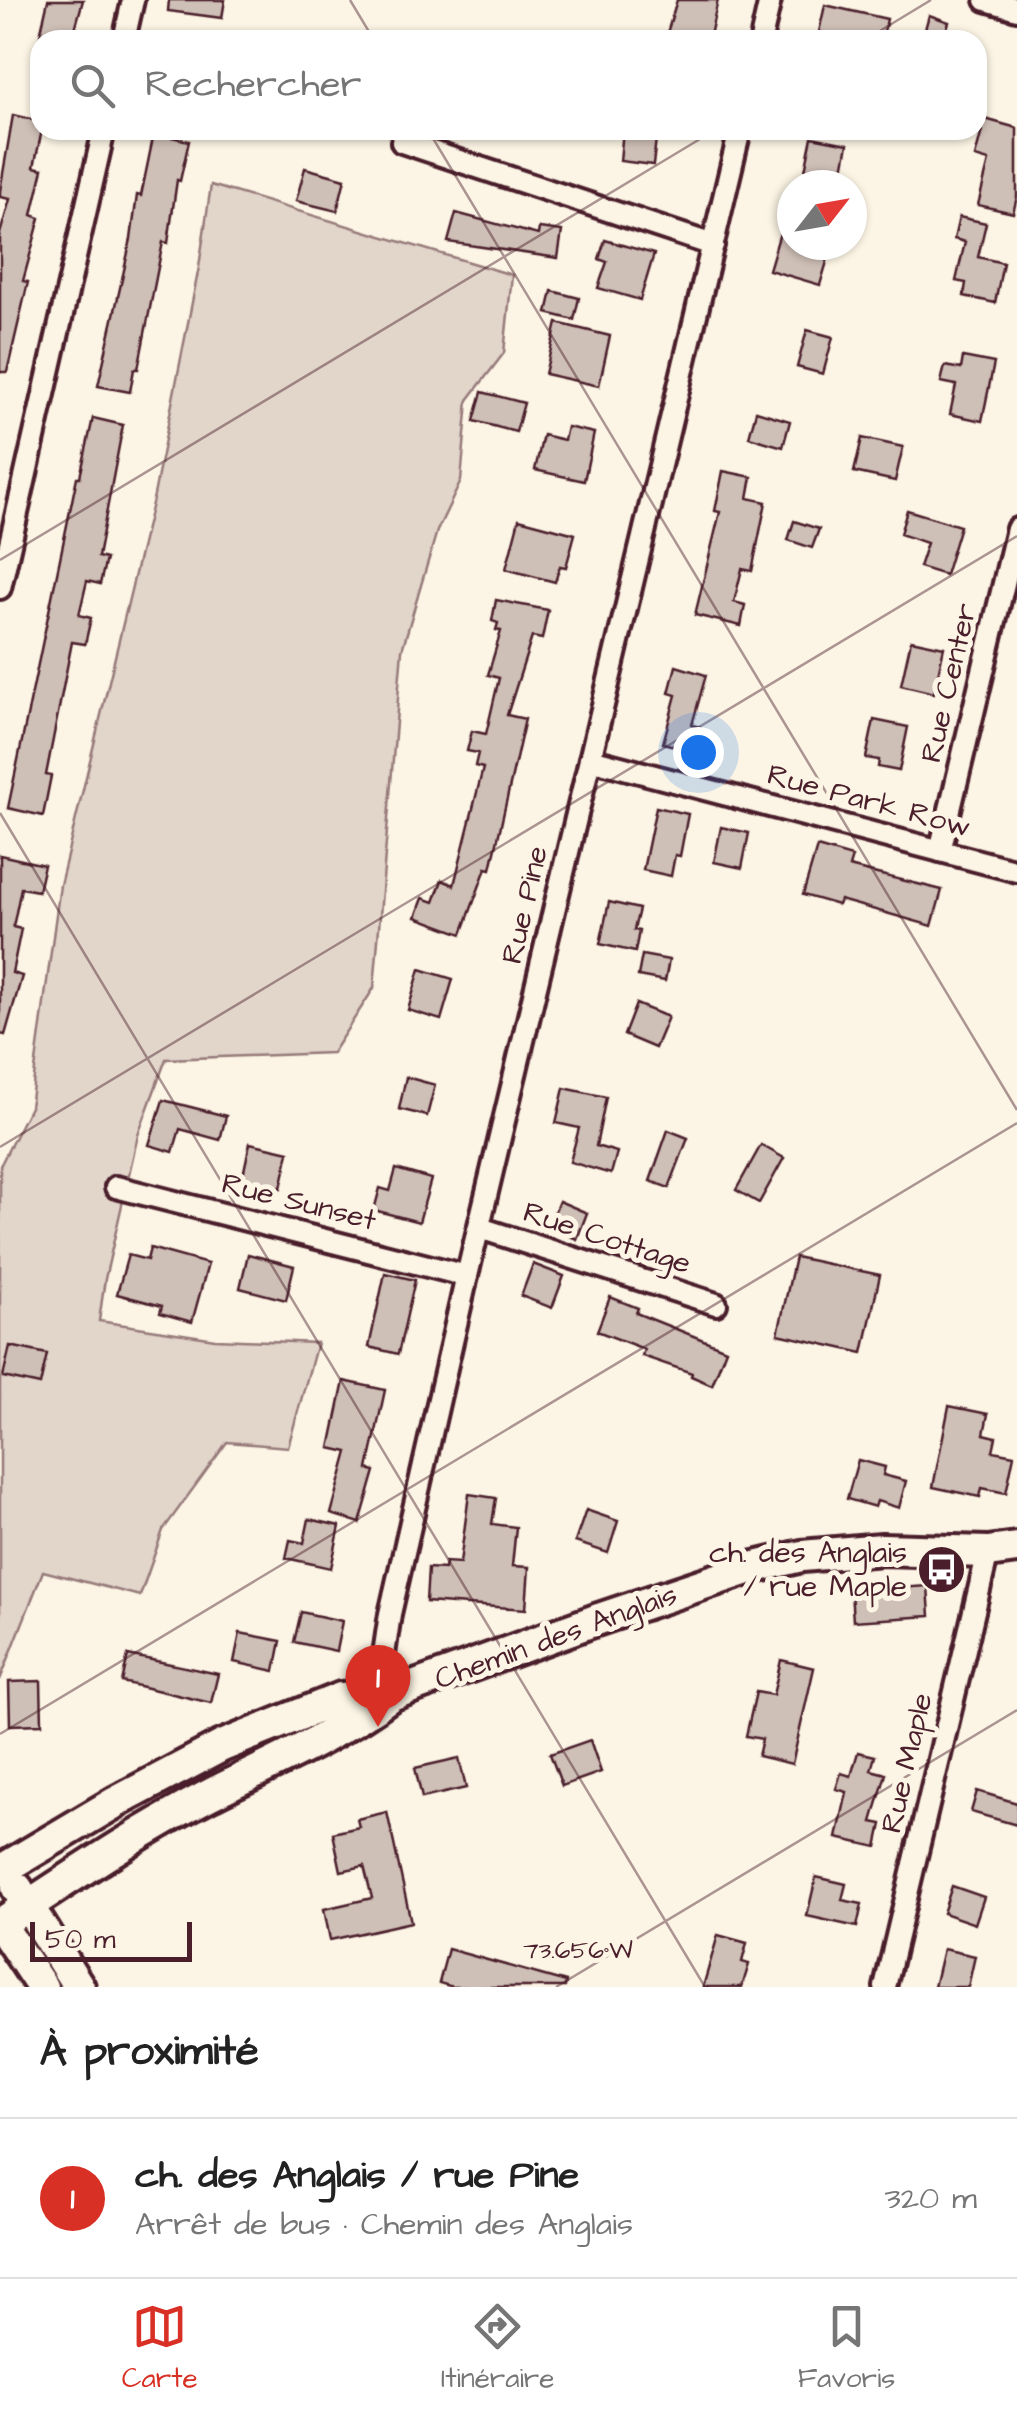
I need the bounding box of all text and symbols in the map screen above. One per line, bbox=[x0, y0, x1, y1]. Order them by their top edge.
search box bbox=[30, 30, 987, 140]
icon: search bbox=[65, 58, 120, 113]
text: Rechercher bbox=[145, 59, 361, 111]
north arrow bbox=[777, 170, 867, 260]
street label: Rue Center bbox=[910, 599, 988, 767]
your location bbox=[673, 727, 724, 778]
street label: Rue Park Row bbox=[763, 754, 975, 848]
street label: Rue Pine bbox=[491, 842, 559, 968]
street label: Rue Sunset bbox=[217, 1163, 381, 1241]
street label: Rue Cottage bbox=[517, 1191, 696, 1286]
place label: ch. des Anglais / rue Maple bbox=[709, 1532, 907, 1608]
bus stop icon: ch. des Anglais / rue Maple bbox=[916, 1544, 968, 1596]
street label: Chemin des Anglais bbox=[429, 1574, 683, 1701]
pin: 1 bbox=[346, 1644, 410, 1727]
street label: Rue Maple bbox=[870, 1689, 944, 1837]
scale bar bbox=[30, 1917, 192, 1962]
text: 50 m bbox=[45, 1920, 116, 1959]
text: 73.656°W bbox=[523, 1933, 633, 1968]
text: À proximité bbox=[40, 2023, 259, 2081]
text: ch. des Anglais / rue Pine bbox=[135, 2150, 579, 2202]
text: 1 bbox=[70, 2176, 75, 2221]
text: 320 m bbox=[885, 2176, 977, 2221]
text: Arrêt de bus · Chemin des Anglais bbox=[135, 2202, 633, 2247]
tab: Carte bbox=[122, 2299, 198, 2398]
tab: Itinéraire bbox=[441, 2299, 554, 2398]
tab: Favoris bbox=[798, 2299, 895, 2398]

